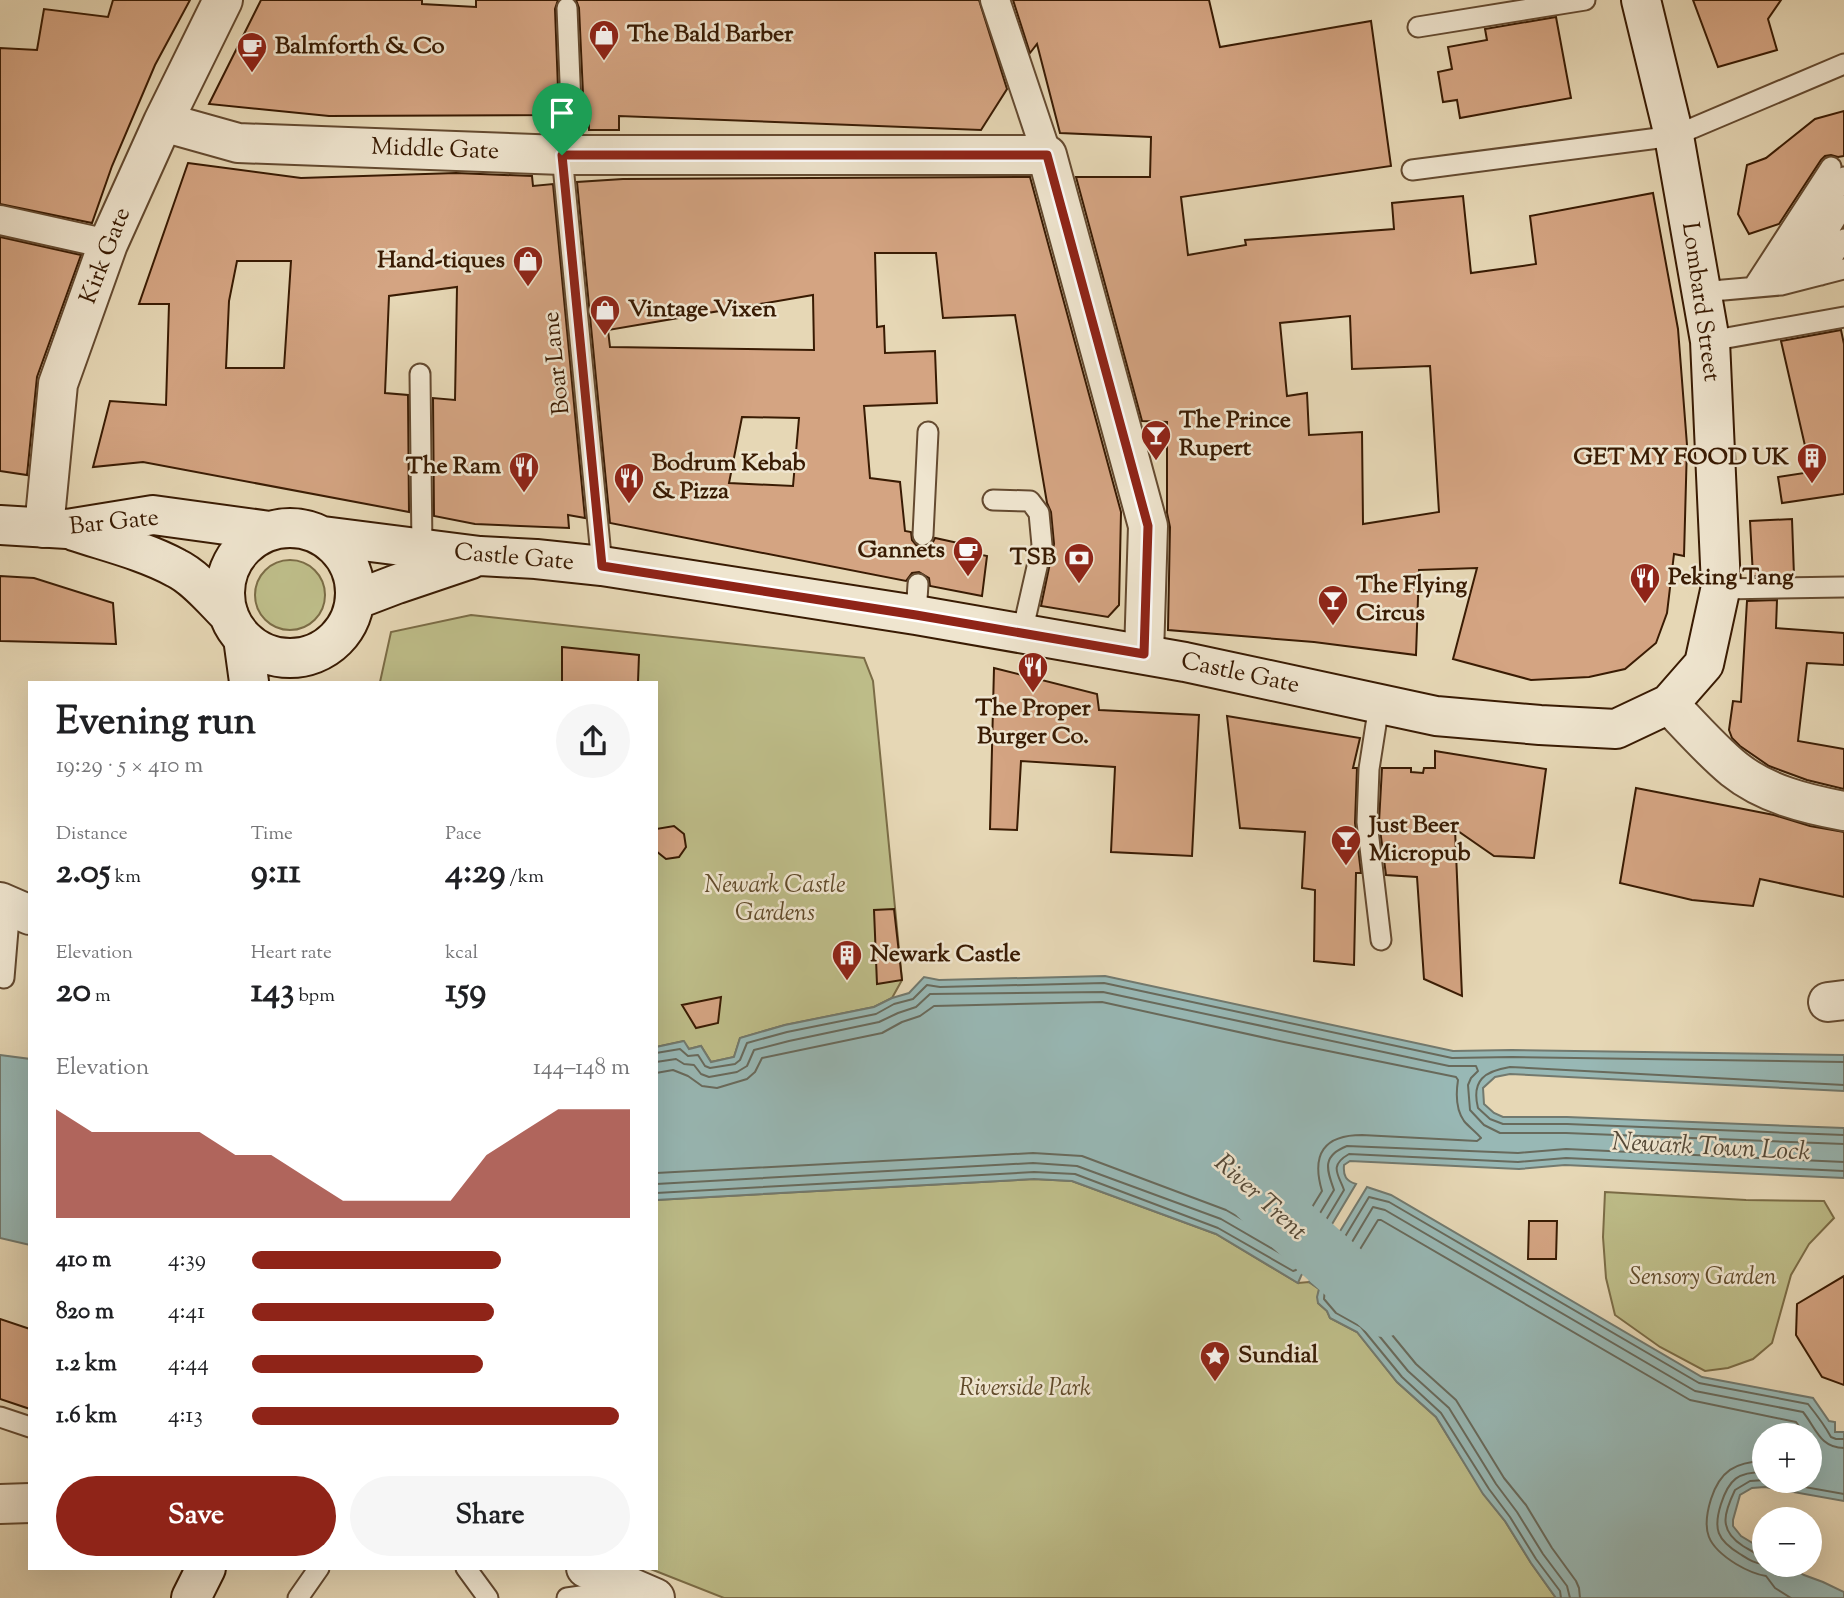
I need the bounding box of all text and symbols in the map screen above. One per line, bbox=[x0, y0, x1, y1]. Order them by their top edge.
shop icon: The Bald Barber bbox=[587, 18, 621, 62]
place label: The Bald Barber bbox=[627, 18, 794, 52]
cafe icon: Balmforth & Co bbox=[235, 30, 269, 74]
place label: Balmforth & Co bbox=[275, 30, 445, 64]
pin bbox=[532, 83, 592, 155]
icon: arrive bbox=[543, 94, 581, 132]
street label: Middle Gate bbox=[370, 131, 500, 169]
street label: Kirk Gate bbox=[72, 203, 140, 309]
street label: Lombard Street bbox=[1672, 220, 1728, 384]
place label: Hand-tiques bbox=[377, 244, 505, 278]
shop icon: Hand-tiques bbox=[511, 244, 545, 288]
shop icon: Vintage Vixen bbox=[588, 293, 622, 337]
place label: Vintage Vixen bbox=[628, 293, 777, 327]
street label: Boar Lane bbox=[535, 310, 579, 416]
place label: The Prince Rupert bbox=[1179, 404, 1291, 466]
bar icon: The Prince Rupert bbox=[1139, 418, 1173, 462]
place label: GET MY FOOD UK bbox=[1573, 441, 1790, 475]
building icon: GET MY FOOD UK bbox=[1795, 441, 1829, 485]
place label: Bodrum Kebab & Pizza bbox=[652, 447, 806, 509]
place label: The Ram bbox=[406, 450, 501, 484]
restaurant icon: The Ram bbox=[507, 450, 541, 494]
restaurant icon: Bodrum Kebab & Pizza bbox=[612, 461, 646, 505]
street label: Bar Gate bbox=[68, 501, 160, 545]
place label: Gannets bbox=[857, 534, 945, 568]
cafe icon: Gannets bbox=[951, 534, 985, 578]
street label: Castle Gate bbox=[453, 536, 575, 580]
place label: TSB bbox=[1010, 541, 1056, 575]
bank icon: TSB bbox=[1062, 541, 1096, 585]
restaurant icon: Peking Tang bbox=[1628, 561, 1662, 605]
place label: Peking Tang bbox=[1668, 561, 1794, 595]
place label: The Flying Circus bbox=[1356, 569, 1467, 631]
bar icon: The Flying Circus bbox=[1316, 583, 1350, 627]
street label: Castle Gate bbox=[1178, 645, 1302, 703]
restaurant icon: The Proper Burger Co. bbox=[1016, 650, 1050, 694]
place label: The Proper Burger Co. bbox=[975, 692, 1092, 754]
text: Evening run bbox=[56, 697, 256, 751]
button: share bbox=[556, 704, 630, 778]
text: 19:29 · 5 × 410 m bbox=[56, 750, 203, 783]
place label: Just Beer Micropub bbox=[1367, 809, 1471, 871]
text: Distance bbox=[56, 821, 128, 848]
text: Time bbox=[251, 821, 293, 848]
text: Pace bbox=[445, 821, 482, 848]
bar icon: Just Beer Micropub bbox=[1329, 823, 1363, 867]
text: 2.05 bbox=[56, 848, 111, 899]
text: 9:11 bbox=[251, 848, 301, 899]
text: 4:29 bbox=[445, 848, 505, 899]
text: km bbox=[111, 864, 141, 891]
text: /km bbox=[505, 864, 544, 891]
park label: Newark Castle Gardens bbox=[704, 869, 846, 931]
building icon: Newark Castle bbox=[830, 938, 864, 982]
place label: Newark Castle bbox=[870, 938, 1021, 972]
text: Elevation bbox=[56, 940, 133, 967]
text: Heart rate bbox=[251, 940, 332, 967]
text: kcal bbox=[445, 940, 478, 967]
text: 20 bbox=[56, 967, 91, 1018]
text: 143 bbox=[251, 967, 294, 1018]
text: 159 bbox=[445, 967, 486, 1018]
text: m bbox=[91, 983, 111, 1010]
text: bpm bbox=[294, 983, 335, 1010]
text: Elevation bbox=[56, 1052, 149, 1085]
text: 144–148 m bbox=[533, 1052, 630, 1085]
water label: Newark Town Lock bbox=[1611, 1124, 1811, 1172]
water label: River Trent bbox=[1205, 1146, 1315, 1250]
text: 410 m bbox=[56, 1244, 111, 1277]
text: 4:39 bbox=[168, 1244, 206, 1277]
park label: Sensory Garden bbox=[1629, 1261, 1777, 1295]
text: 820 m bbox=[56, 1296, 114, 1329]
text: 4:41 bbox=[168, 1296, 205, 1329]
place icon: Sundial bbox=[1198, 1339, 1232, 1383]
place label: Sundial bbox=[1238, 1339, 1319, 1373]
text: 1.2 km bbox=[56, 1348, 117, 1381]
text: 4:44 bbox=[168, 1348, 209, 1381]
park label: Riverside Park bbox=[959, 1372, 1091, 1406]
text: 1.6 km bbox=[56, 1400, 117, 1433]
text: 4:13 bbox=[168, 1400, 203, 1433]
map controls bbox=[1752, 1423, 1822, 1577]
button: + bbox=[1752, 1423, 1822, 1493]
button: Save bbox=[56, 1476, 336, 1556]
button: Share bbox=[350, 1476, 630, 1556]
button: − bbox=[1752, 1507, 1822, 1577]

